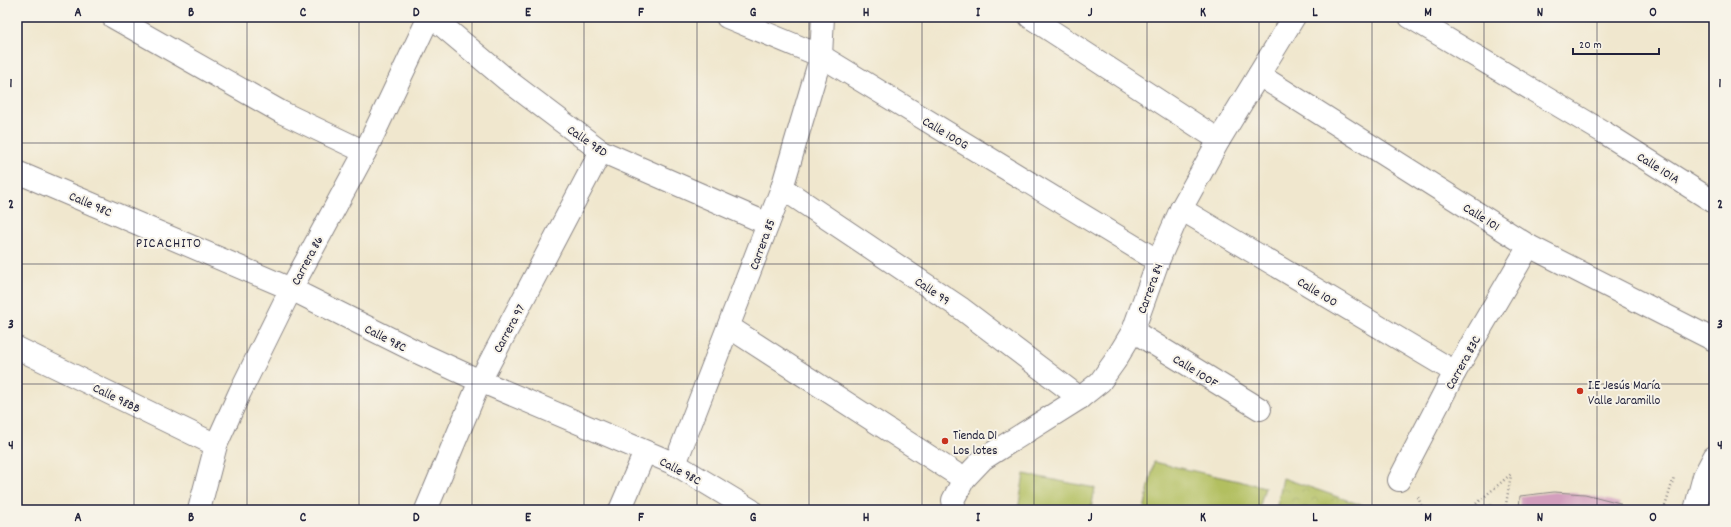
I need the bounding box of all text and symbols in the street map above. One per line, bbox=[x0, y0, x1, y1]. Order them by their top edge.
text: A bbox=[74, 4, 82, 23]
text: B bbox=[188, 4, 194, 23]
text: C bbox=[300, 4, 307, 23]
text: D bbox=[413, 4, 420, 23]
text: E bbox=[525, 4, 532, 23]
text: F bbox=[638, 4, 644, 23]
text: G bbox=[750, 4, 757, 23]
text: H bbox=[863, 4, 870, 23]
text: I bbox=[976, 4, 981, 23]
text: J bbox=[1088, 4, 1093, 23]
text: K bbox=[1200, 4, 1206, 23]
text: L bbox=[1312, 4, 1318, 23]
text: M bbox=[1424, 4, 1432, 23]
text: N bbox=[1537, 4, 1543, 23]
text: O bbox=[1649, 4, 1657, 23]
scale bar bbox=[1573, 30, 1659, 56]
text: 20 m bbox=[1579, 37, 1602, 54]
text: 1 bbox=[10, 75, 13, 94]
text: 1 bbox=[1719, 75, 1722, 94]
street label: Calle 100G bbox=[918, 113, 971, 155]
street label: Calle 98D bbox=[563, 122, 611, 163]
street label: Calle 101A bbox=[1633, 149, 1683, 190]
street label: Calle 98C bbox=[66, 188, 115, 223]
text: 2 bbox=[8, 196, 14, 215]
text: 2 bbox=[1717, 196, 1723, 215]
street label: Calle 101 bbox=[1459, 199, 1503, 237]
street label: Carrera 85 bbox=[745, 217, 781, 273]
street label: Carrera 86 bbox=[287, 233, 329, 289]
district label: PICACHITO bbox=[136, 234, 202, 254]
street label: Carrera 84 bbox=[1133, 261, 1169, 317]
street label: Calle 99 bbox=[910, 273, 953, 311]
street label: Calle 100 bbox=[1293, 274, 1341, 313]
street label: Carrera 97 bbox=[489, 301, 531, 357]
text: 3 bbox=[8, 316, 14, 335]
text: 3 bbox=[1717, 316, 1723, 335]
street label: Calle 98C bbox=[361, 321, 410, 358]
street label: Carrera 83C bbox=[1442, 332, 1487, 394]
street label: Calle 100F bbox=[1168, 351, 1221, 394]
place label: I.E Jesús María Valle Jaramillo bbox=[1588, 377, 1661, 411]
street label: Calle 98BB bbox=[89, 380, 143, 419]
marker: I.E Jesús María Valle Jaramillo bbox=[1575, 386, 1585, 396]
place label: Tienda D1 Los lotes bbox=[953, 427, 997, 461]
marker: Tienda D1 Los lotes bbox=[940, 436, 950, 446]
text: 4 bbox=[8, 437, 14, 456]
text: 4 bbox=[1717, 437, 1723, 456]
street label: Calle 98C bbox=[656, 453, 705, 491]
text: A bbox=[74, 509, 82, 527]
text: B bbox=[188, 509, 194, 527]
text: C bbox=[300, 509, 307, 527]
text: D bbox=[413, 509, 420, 527]
text: E bbox=[525, 509, 532, 527]
text: F bbox=[638, 509, 644, 527]
text: G bbox=[750, 509, 757, 527]
text: H bbox=[863, 509, 870, 527]
text: I bbox=[976, 509, 981, 527]
text: J bbox=[1088, 509, 1093, 527]
text: K bbox=[1200, 509, 1206, 527]
text: L bbox=[1312, 509, 1318, 527]
text: M bbox=[1424, 509, 1432, 527]
text: N bbox=[1537, 509, 1543, 527]
text: O bbox=[1649, 509, 1657, 527]

